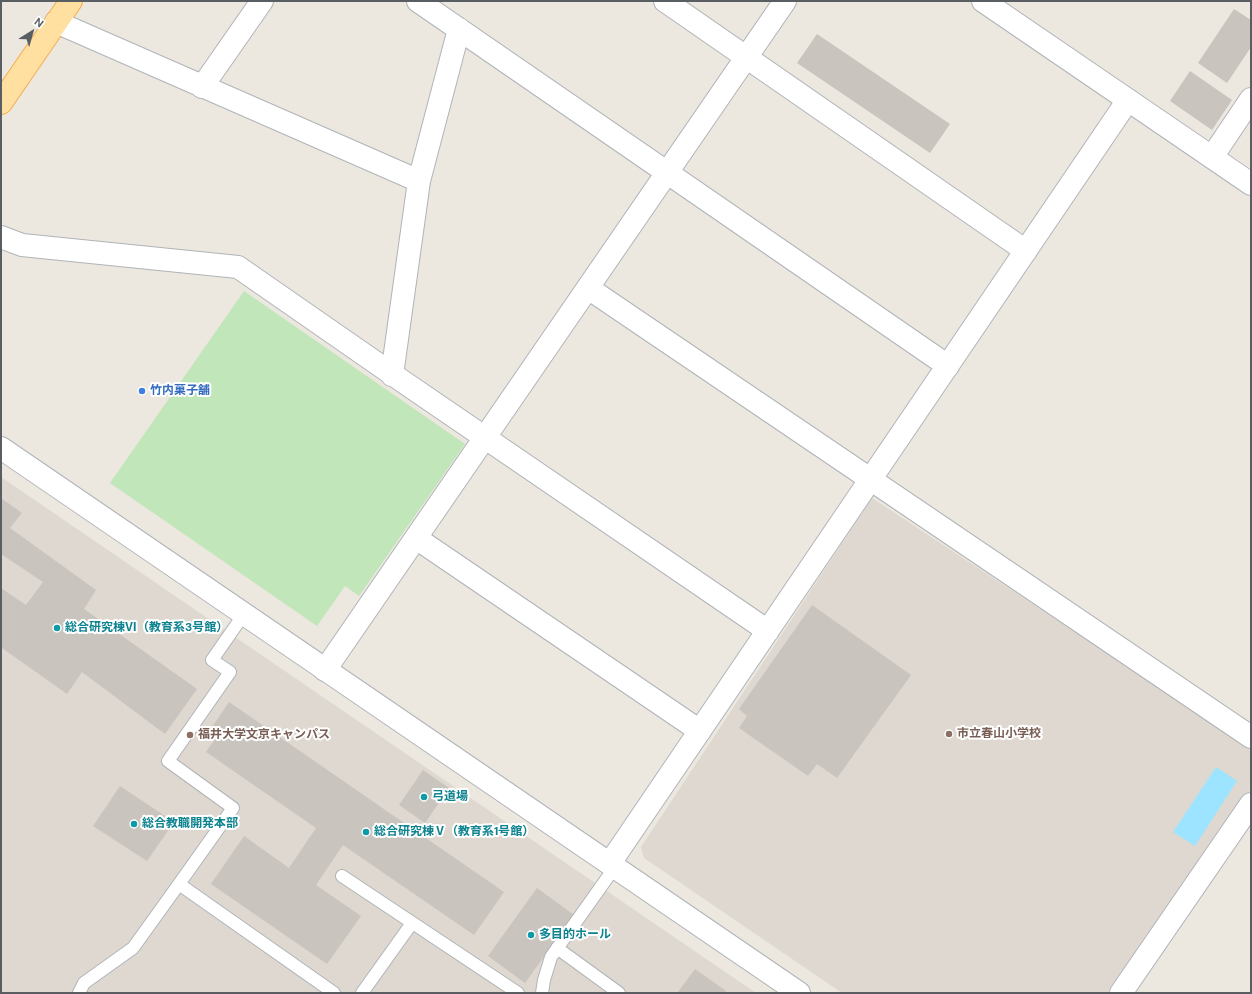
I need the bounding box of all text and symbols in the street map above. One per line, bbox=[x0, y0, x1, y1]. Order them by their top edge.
north arrow bbox=[12, 12, 52, 52]
text: N bbox=[32, 14, 47, 30]
place label: 竹内菓子舗 bbox=[150, 384, 210, 398]
marker: 竹内菓子舗 bbox=[137, 386, 147, 396]
place label: 総合研究棟Ⅵ（教育系3号館） bbox=[65, 621, 228, 635]
marker: 総合研究棟Ⅵ（教育系3号館） bbox=[52, 623, 62, 633]
place label: 市立春山小学校 bbox=[957, 727, 1041, 741]
place label: 福井大学文京キャンパス bbox=[198, 728, 330, 742]
marker: 市立春山小学校 bbox=[944, 729, 954, 739]
marker: 福井大学文京キャンパス bbox=[185, 730, 195, 740]
place label: 弓道場 bbox=[432, 790, 468, 804]
marker: 弓道場 bbox=[419, 792, 429, 802]
place label: 総合教職開発本部 bbox=[142, 817, 238, 831]
marker: 総合教職開発本部 bbox=[129, 819, 139, 829]
place label: 総合研究棟Ⅴ（教育系1号館） bbox=[374, 825, 534, 839]
marker: 総合研究棟Ⅴ（教育系1号館） bbox=[361, 827, 371, 837]
place label: 多目的ホール bbox=[539, 928, 611, 942]
marker: 多目的ホール bbox=[526, 930, 536, 940]

